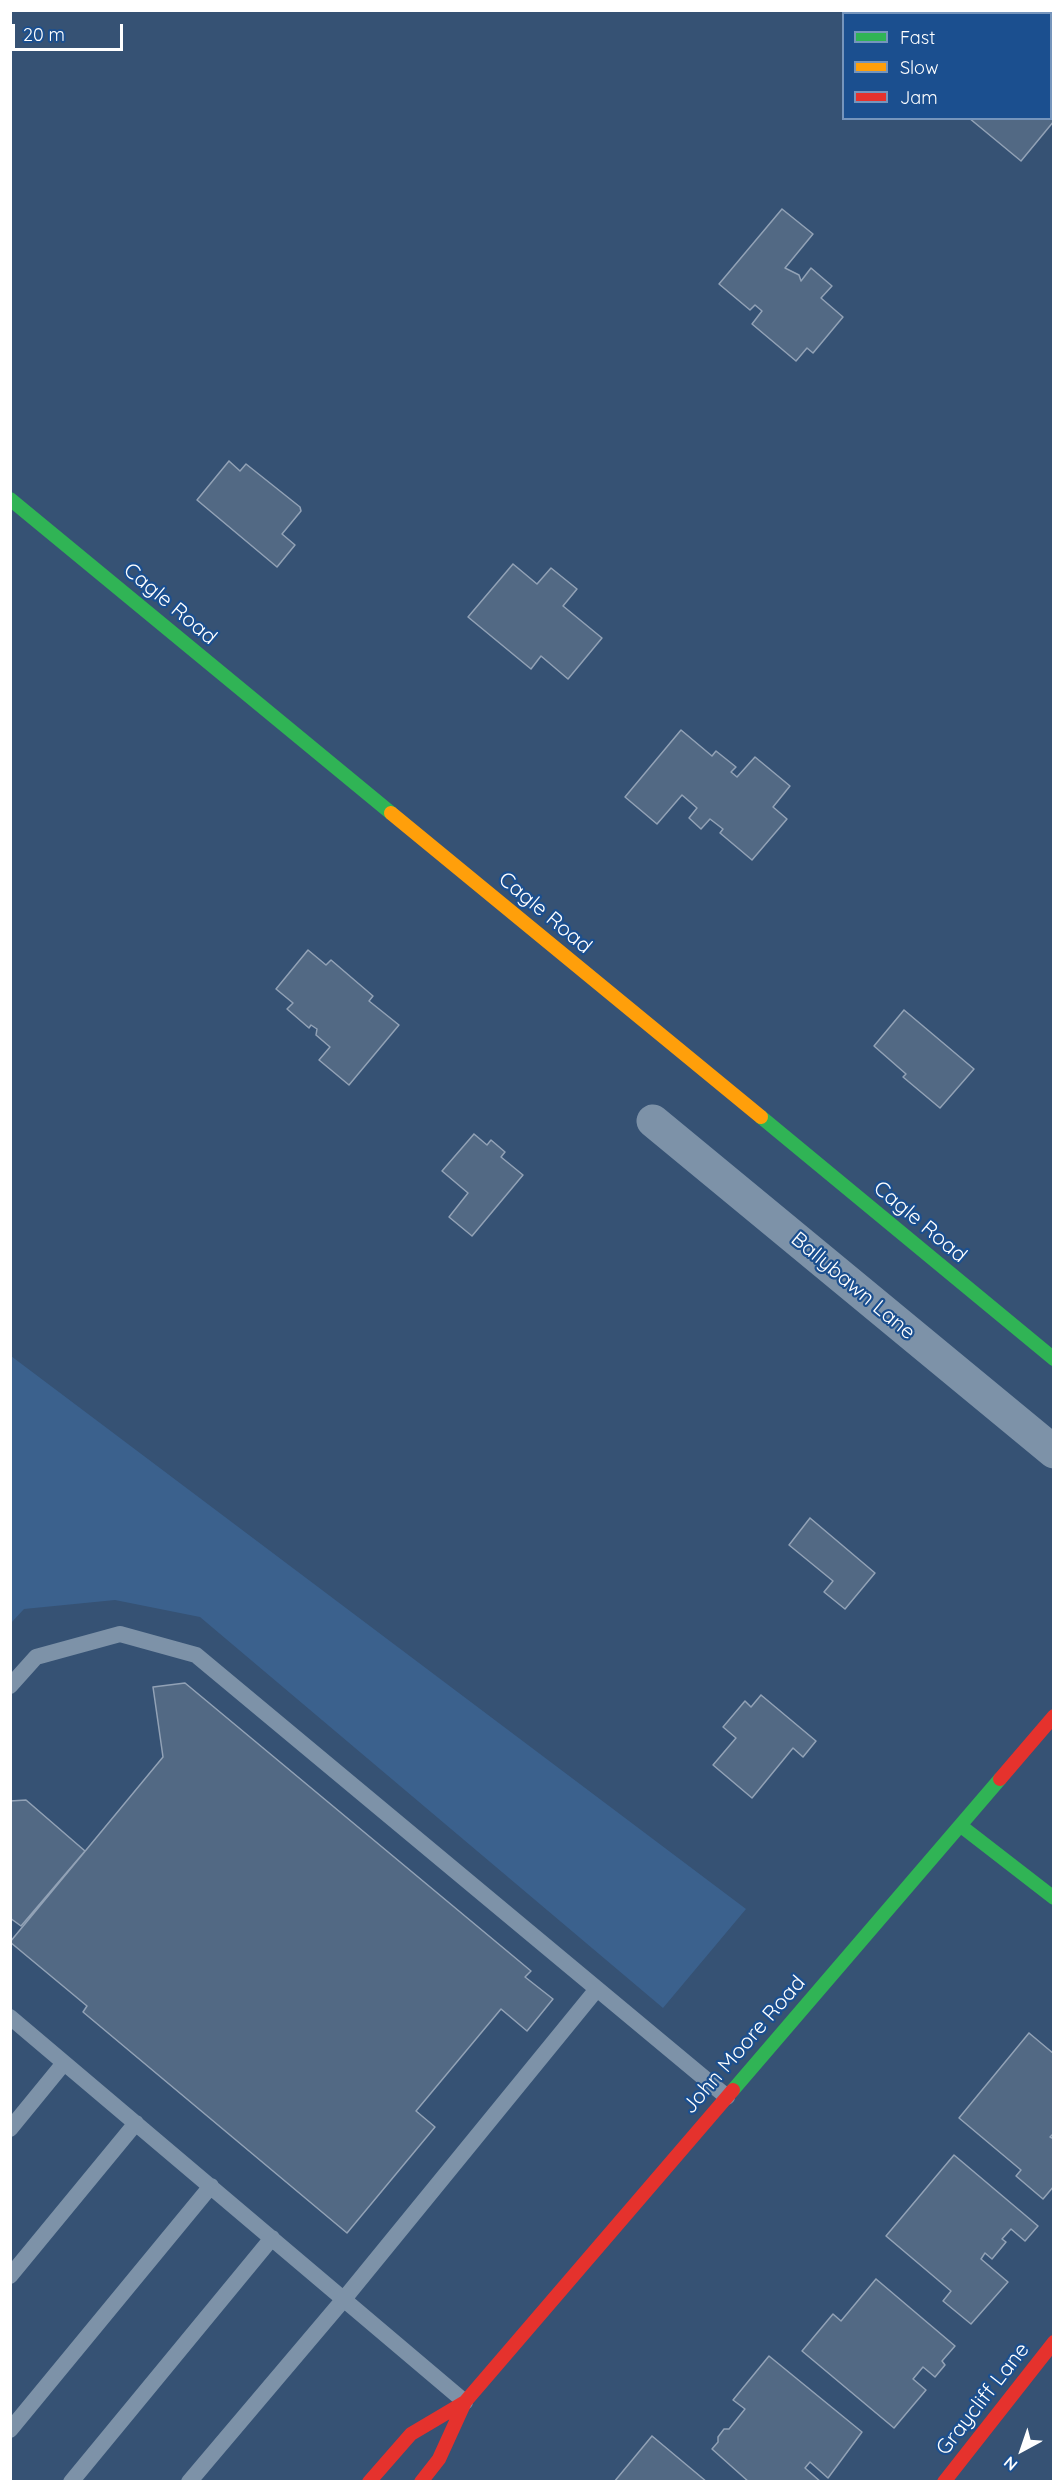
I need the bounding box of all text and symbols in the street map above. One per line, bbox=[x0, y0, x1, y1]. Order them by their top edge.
scale bar bbox=[15, 12, 126, 50]
legend bbox=[842, 12, 1052, 120]
text: 20 m bbox=[23, 23, 65, 46]
text: Fast bbox=[900, 26, 935, 49]
text: Slow bbox=[900, 56, 938, 79]
text: Jam bbox=[900, 86, 938, 109]
street label: Cagle Road bbox=[118, 558, 222, 650]
street label: Cagle Road bbox=[493, 867, 597, 959]
street label: Cagle Road bbox=[868, 1176, 972, 1268]
street label: Ballybawn Lane bbox=[786, 1227, 920, 1345]
street label: John Moore Road bbox=[677, 1971, 811, 2119]
street label: Graycliff Lane bbox=[931, 2338, 1035, 2460]
north arrow bbox=[992, 2420, 1052, 2480]
text: N bbox=[1000, 2452, 1021, 2475]

